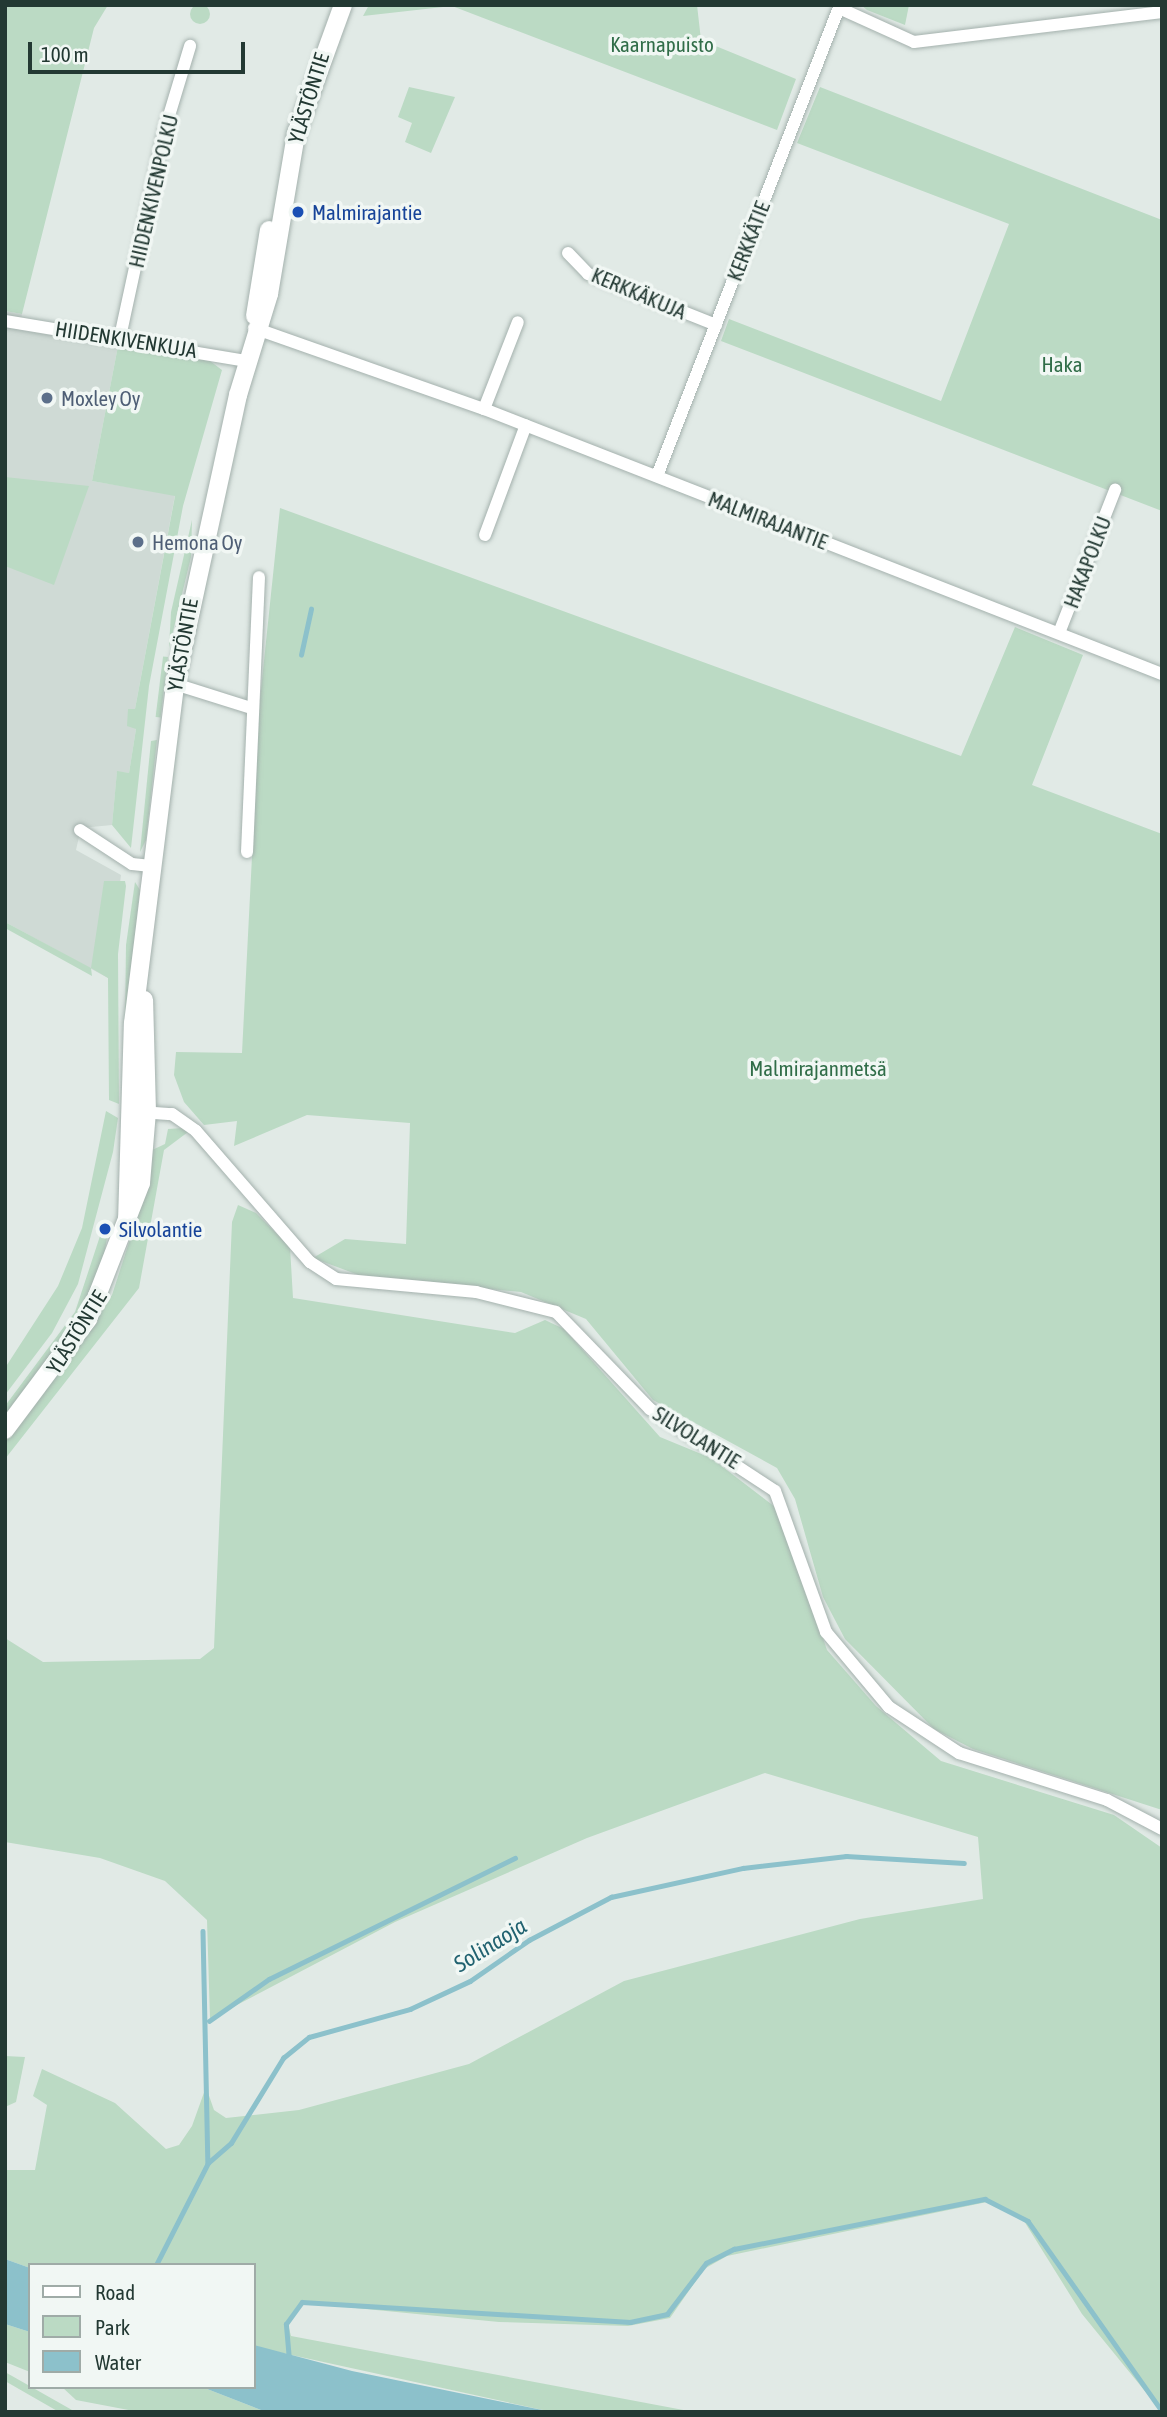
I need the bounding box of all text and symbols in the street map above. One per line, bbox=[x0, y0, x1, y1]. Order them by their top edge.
scale bar bbox=[32, 28, 248, 72]
park label: Kaarnapuisto bbox=[610, 31, 714, 57]
text: 100 m bbox=[41, 42, 89, 66]
street label: YLÄSTÖNTIE bbox=[282, 50, 334, 146]
street label: HIIDENKIVENPOLKU bbox=[123, 112, 183, 270]
street label: KERKKÄTIE bbox=[721, 198, 775, 284]
place label: Malmirajantie bbox=[312, 199, 422, 225]
marker: Malmirajantie bbox=[290, 204, 306, 220]
street label: KERKKÄKUJA bbox=[588, 262, 690, 324]
street label: HIIDENKIVENKUJA bbox=[53, 315, 199, 363]
park label: Haka bbox=[1042, 351, 1082, 377]
place label: Moxley Oy bbox=[61, 385, 140, 411]
marker: Moxley Oy bbox=[39, 390, 55, 406]
street label: MALMIRAJANTIE bbox=[705, 486, 831, 554]
street label: HAKAPOLKU bbox=[1058, 512, 1116, 612]
place label: Hemona Oy bbox=[152, 529, 242, 555]
marker: Hemona Oy bbox=[130, 534, 146, 550]
street label: YLÄSTÖNTIE bbox=[161, 597, 203, 693]
park label: Malmirajanmetsä bbox=[749, 1055, 887, 1081]
place label: Silvolantie bbox=[119, 1216, 202, 1242]
marker: Silvolantie bbox=[97, 1221, 113, 1237]
street label: YLÄSTÖNTIE bbox=[41, 1286, 111, 1378]
street label: SILVOLANTIE bbox=[649, 1400, 745, 1474]
water label: Solinaoja bbox=[449, 1912, 531, 1978]
legend bbox=[28, 2263, 256, 2389]
text: Road bbox=[95, 2280, 135, 2304]
text: Park bbox=[95, 2315, 130, 2339]
text: Water bbox=[95, 2350, 141, 2374]

